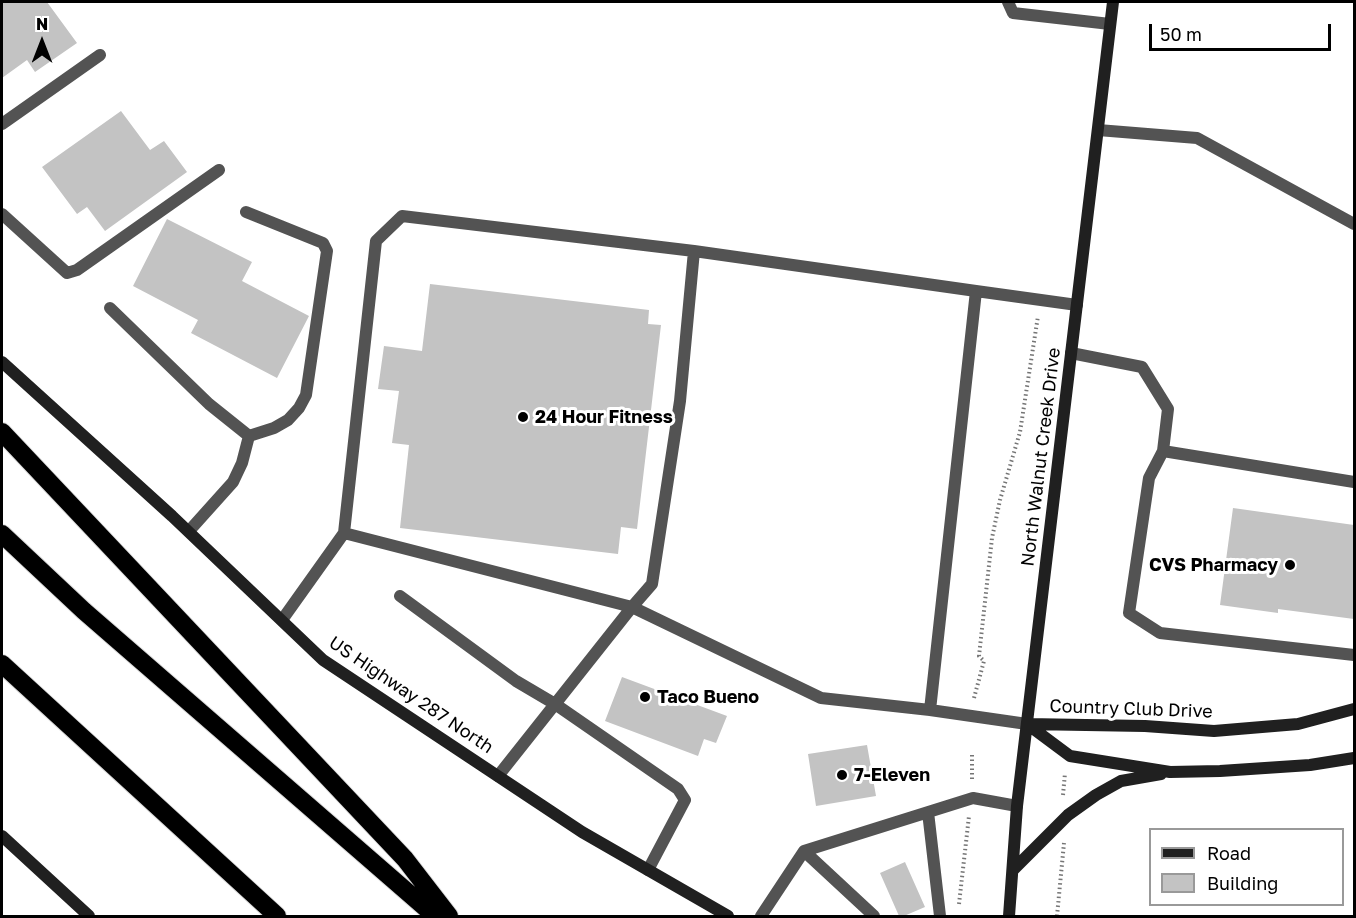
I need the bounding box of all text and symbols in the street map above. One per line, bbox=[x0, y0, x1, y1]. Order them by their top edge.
north arrow bbox=[12, 12, 72, 72]
scale bar bbox=[1152, 12, 1334, 50]
text: N bbox=[36, 14, 48, 34]
text: 50 m bbox=[1160, 23, 1202, 45]
street label: North Walnut Creek Drive bbox=[1017, 346, 1065, 568]
place label: 24 Hour Fitness bbox=[535, 406, 673, 428]
marker: 24 Hour Fitness bbox=[516, 410, 530, 424]
place label: CVS Pharmacy bbox=[1149, 554, 1278, 576]
marker: CVS Pharmacy bbox=[1283, 558, 1297, 572]
street label: US Highway 287 North bbox=[325, 632, 497, 758]
place label: Taco Bueno bbox=[657, 686, 759, 708]
marker: Taco Bueno bbox=[638, 690, 652, 704]
street label: Country Club Drive bbox=[1049, 695, 1213, 723]
place label: 7-Eleven bbox=[854, 764, 930, 786]
marker: 7-Eleven bbox=[835, 768, 849, 782]
legend bbox=[1149, 828, 1344, 906]
text: Road bbox=[1207, 842, 1251, 864]
text: Building bbox=[1207, 872, 1278, 894]

